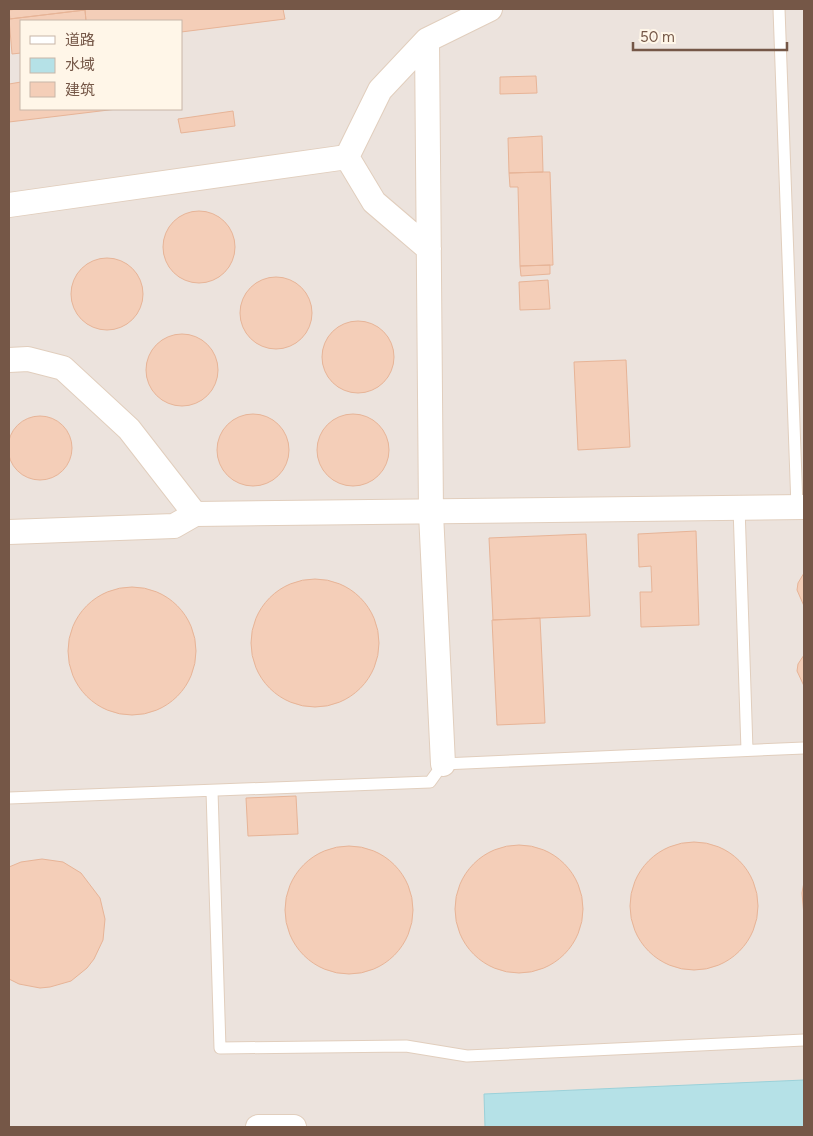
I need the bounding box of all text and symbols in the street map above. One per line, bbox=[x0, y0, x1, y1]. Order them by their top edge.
legend bbox=[20, 20, 182, 110]
scale bar bbox=[633, 20, 787, 52]
text: 50 m bbox=[640, 28, 675, 46]
text: 道路 bbox=[65, 31, 95, 49]
text: 水域 bbox=[65, 56, 95, 74]
text: 建筑 bbox=[65, 81, 95, 99]

